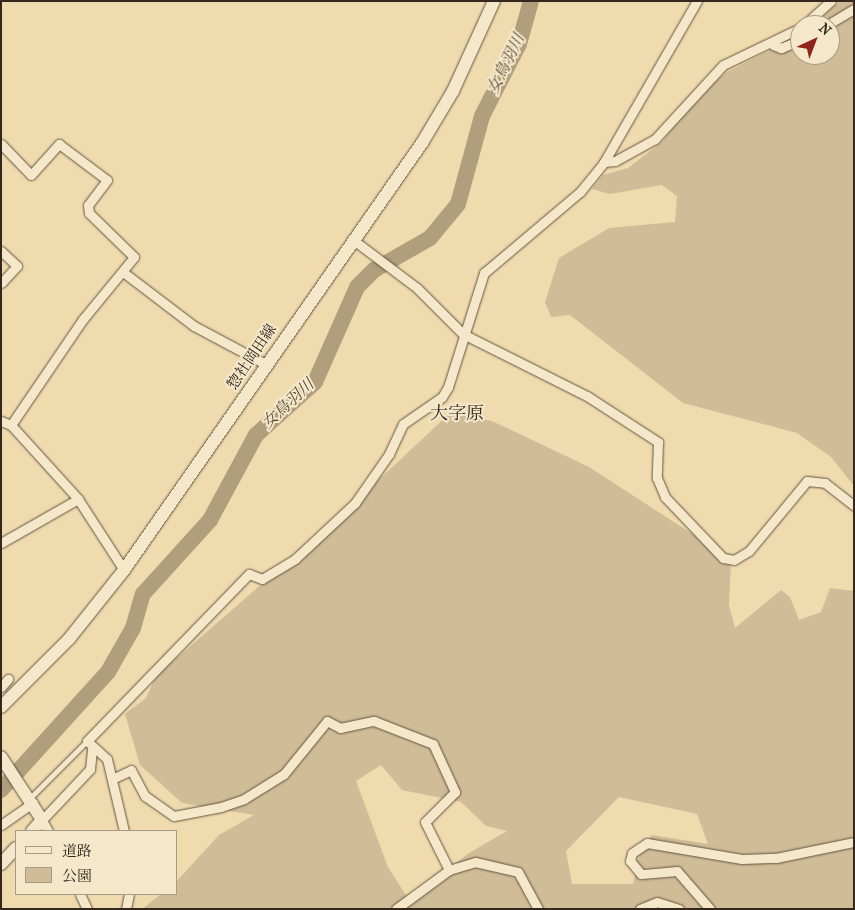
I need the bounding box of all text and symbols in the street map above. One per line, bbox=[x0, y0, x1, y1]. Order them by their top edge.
north arrow bbox=[790, 15, 840, 65]
text: N bbox=[815, 20, 835, 39]
water label: 女鳥羽川 bbox=[483, 31, 529, 97]
street label: 惣社岡田線 bbox=[224, 321, 280, 393]
water label: 女鳥羽川 bbox=[258, 375, 318, 433]
district label: 大字原 bbox=[430, 403, 484, 425]
legend bbox=[15, 830, 178, 895]
text: 道路 bbox=[62, 842, 92, 860]
text: 公園 bbox=[62, 867, 92, 885]

